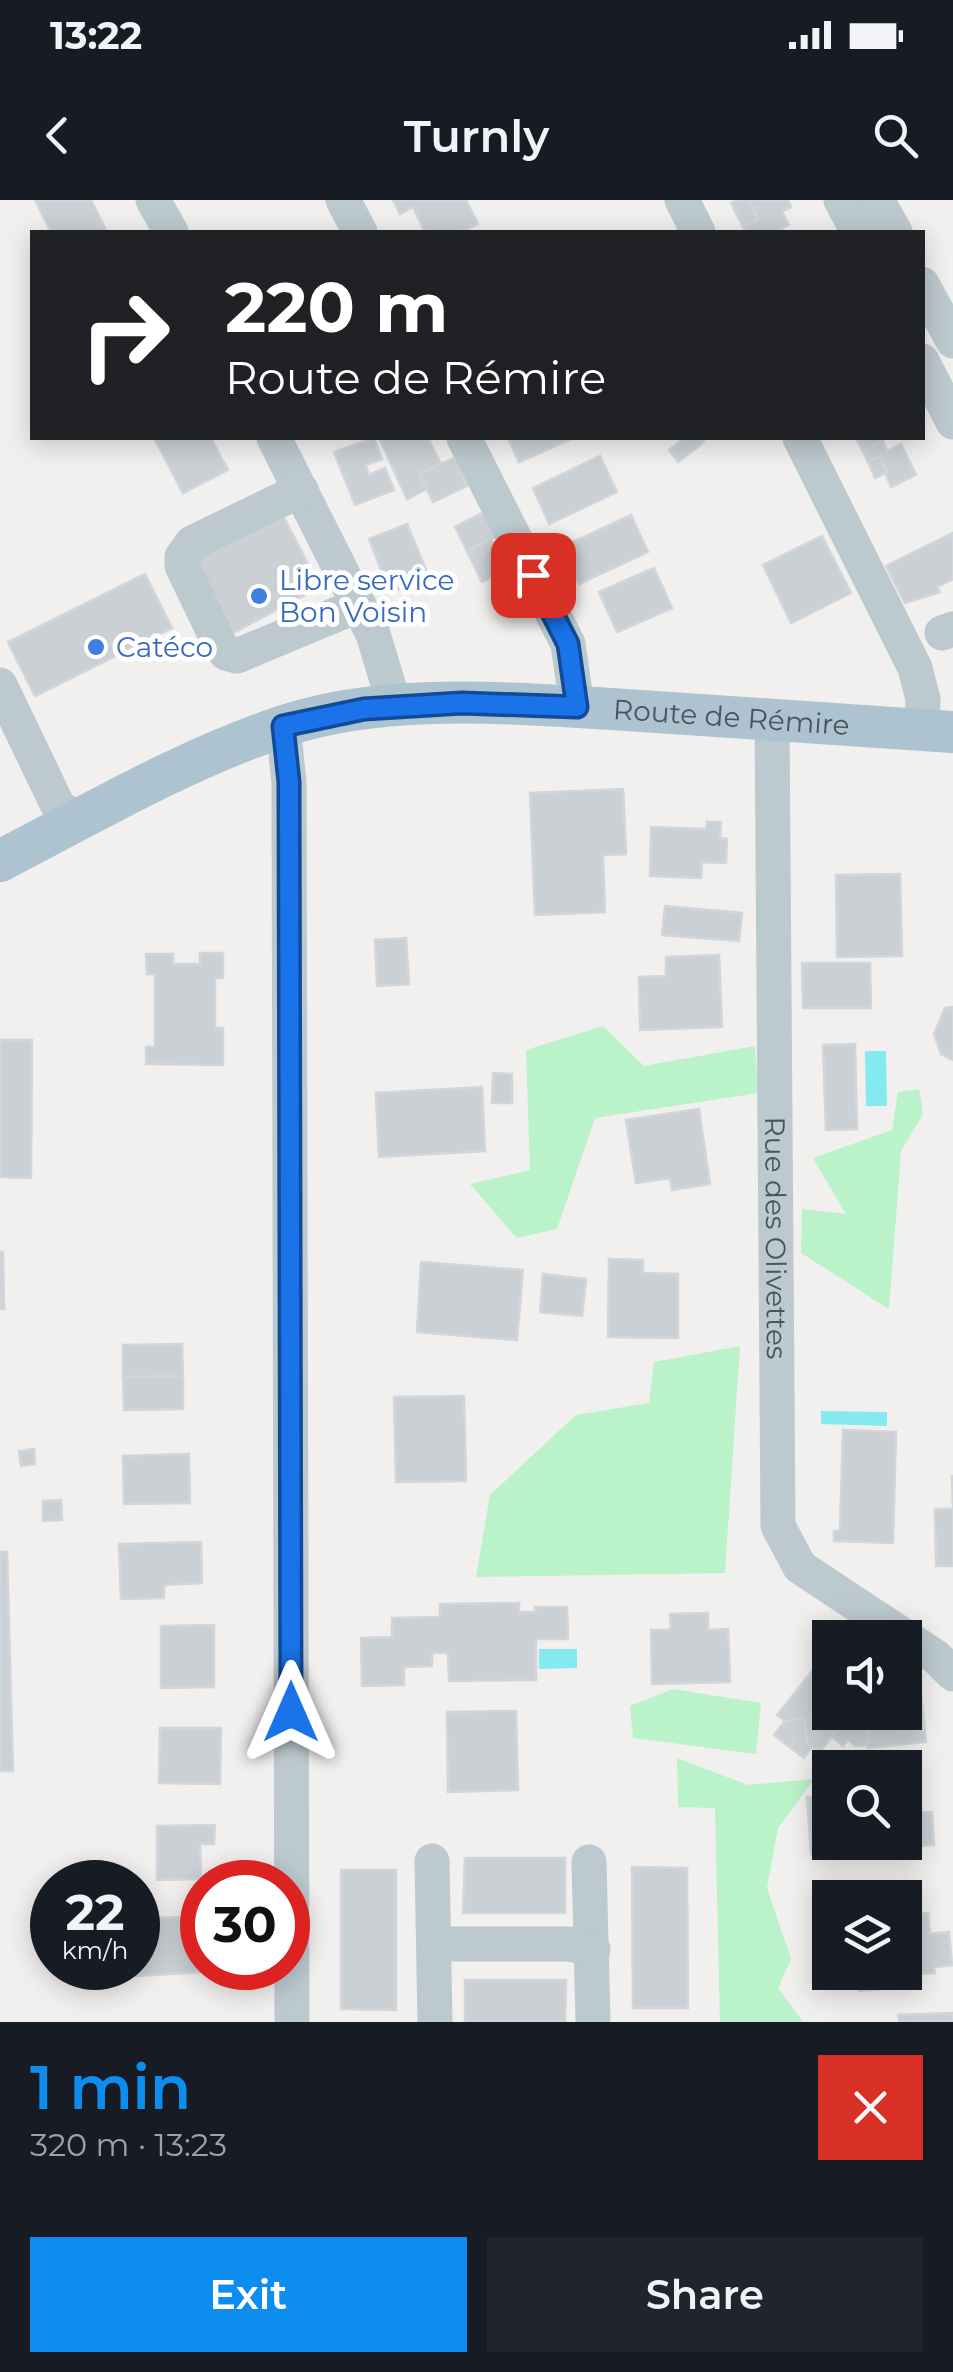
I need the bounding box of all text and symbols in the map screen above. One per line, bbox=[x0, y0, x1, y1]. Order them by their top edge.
text: 13:22 bbox=[50, 12, 142, 59]
icon: back bbox=[30, 108, 85, 163]
text: Turnly bbox=[404, 108, 549, 163]
icon: search bbox=[868, 108, 923, 163]
text: 220 m bbox=[225, 264, 448, 350]
icon: right bbox=[60, 270, 190, 400]
text: Route de Rémire bbox=[225, 350, 606, 405]
pin bbox=[491, 533, 576, 618]
icon: arrive bbox=[506, 548, 561, 603]
place label: Libre service Bon Voisin bbox=[279, 563, 455, 629]
marker: Libre service Bon Voisin bbox=[248, 585, 270, 607]
place label: Catéco bbox=[116, 630, 213, 664]
marker: Catéco bbox=[85, 636, 107, 658]
street label: Route de Rémire bbox=[612, 692, 851, 742]
street label: Rue des Olivettes bbox=[758, 1116, 794, 1360]
map controls bbox=[812, 1620, 922, 1990]
button: sound bbox=[812, 1620, 922, 1730]
position arrow bbox=[239, 1660, 343, 1764]
button: search bbox=[812, 1750, 922, 1860]
speed limit sign: 30 bbox=[180, 1860, 310, 1990]
button: layers bbox=[812, 1880, 922, 1990]
text: 22 bbox=[66, 1882, 125, 1943]
text: km/h bbox=[62, 1935, 128, 1965]
text: 1 min bbox=[30, 2051, 191, 2124]
button: close bbox=[818, 2055, 923, 2160]
text: 320 m · 13:23 bbox=[30, 2125, 227, 2164]
button: Exit bbox=[30, 2237, 467, 2352]
button: Share bbox=[487, 2237, 923, 2352]

